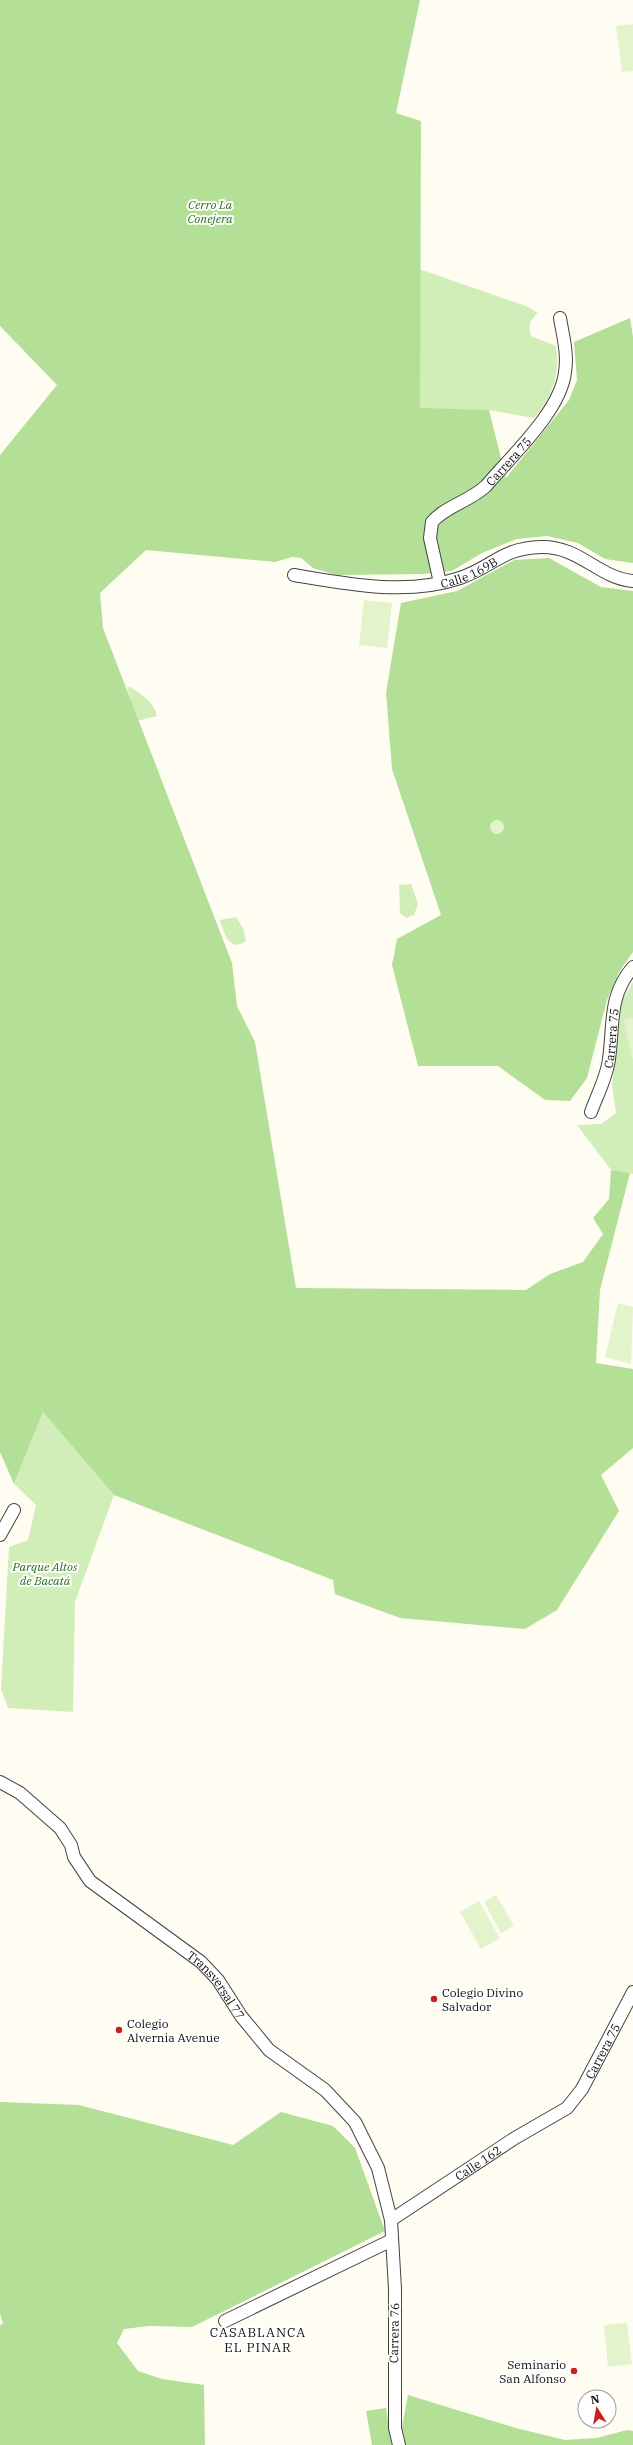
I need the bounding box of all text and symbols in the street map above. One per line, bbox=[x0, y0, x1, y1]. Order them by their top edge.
park label: Cerro La Conejera bbox=[187, 197, 233, 226]
street label: Carrera 75 bbox=[482, 434, 534, 489]
street label: Calle 169B bbox=[439, 553, 500, 591]
street label: Carrera 75 bbox=[600, 1007, 621, 1070]
park label: Parque Altos de Bacatá bbox=[12, 1559, 78, 1588]
street label: Transversal 77 bbox=[184, 1947, 248, 2022]
place label: Colegio Divino Salvador bbox=[442, 1985, 523, 2014]
marker: Colegio Divino Salvador bbox=[429, 1994, 439, 2004]
place label: Colegio Alvernia Avenue bbox=[127, 2016, 220, 2045]
street label: Carrera 75 bbox=[581, 2021, 623, 2081]
marker: Colegio Alvernia Avenue bbox=[114, 2025, 124, 2035]
street label: Calle 162 bbox=[452, 2142, 504, 2183]
street label: Carrera 76 bbox=[386, 2303, 402, 2363]
district label: CASABLANCA EL PINAR bbox=[210, 2324, 306, 2356]
place label: Seminario San Alfonso bbox=[499, 2357, 566, 2386]
marker: Seminario San Alfonso bbox=[569, 2366, 579, 2376]
north arrow bbox=[577, 2389, 617, 2429]
text: N bbox=[589, 2391, 601, 2407]

